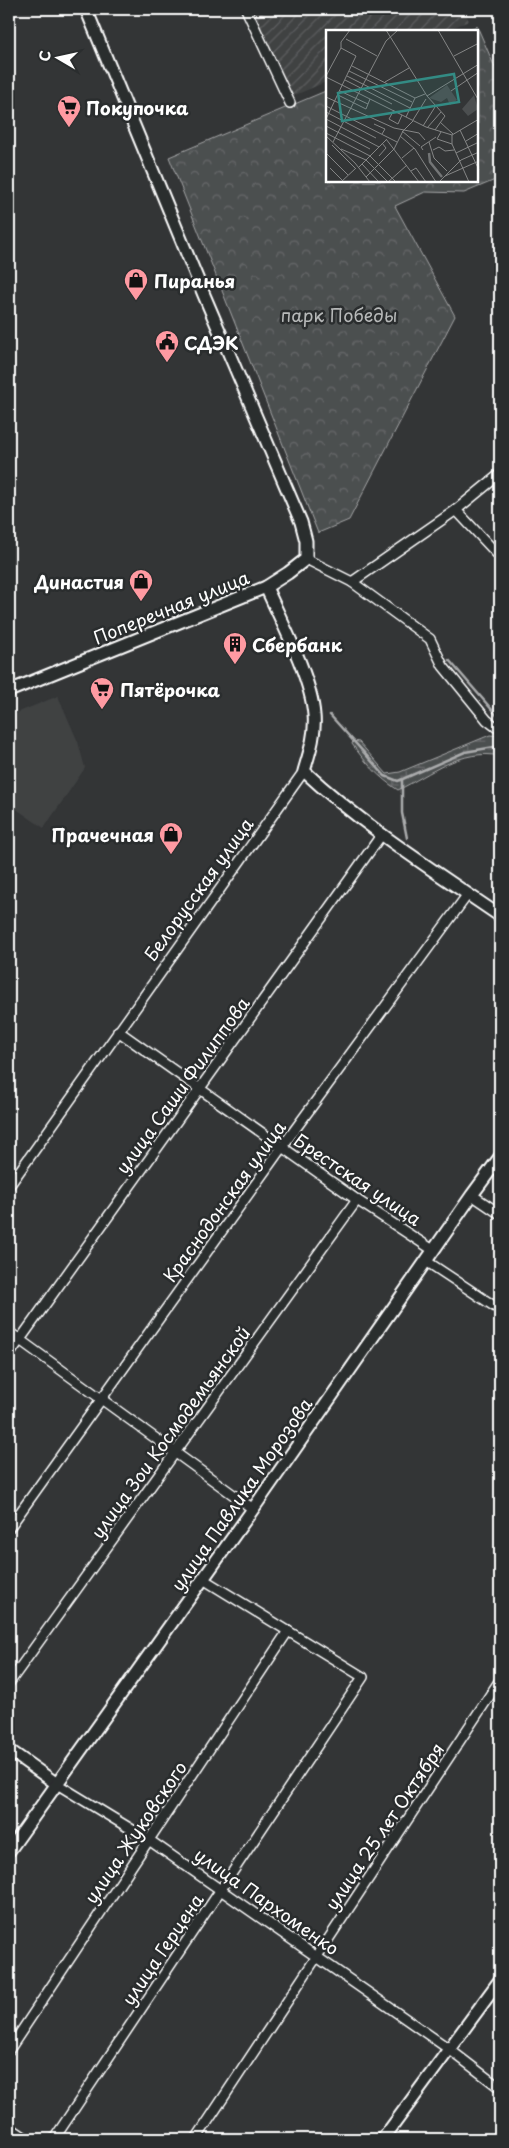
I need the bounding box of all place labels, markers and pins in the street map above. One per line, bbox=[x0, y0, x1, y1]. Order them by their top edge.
supermarket icon: Покупочка bbox=[56, 94, 82, 128]
place label: Покупочка bbox=[86, 94, 189, 121]
shop icon: Пиранья bbox=[123, 267, 149, 301]
place label: Пиранья bbox=[154, 267, 235, 294]
public building icon: СДЭК bbox=[154, 329, 180, 363]
place label: СДЭК bbox=[184, 329, 239, 356]
place label: Династия bbox=[33, 568, 124, 595]
shop icon: Династия bbox=[128, 568, 154, 602]
building icon: Сбербанк bbox=[222, 631, 248, 665]
place label: Сбербанк bbox=[252, 631, 343, 658]
supermarket icon: Пятёрочка bbox=[89, 676, 115, 710]
place label: Пятёрочка bbox=[120, 676, 221, 703]
place label: Прачечная bbox=[52, 821, 154, 848]
shop icon: Прачечная bbox=[158, 821, 184, 855]

